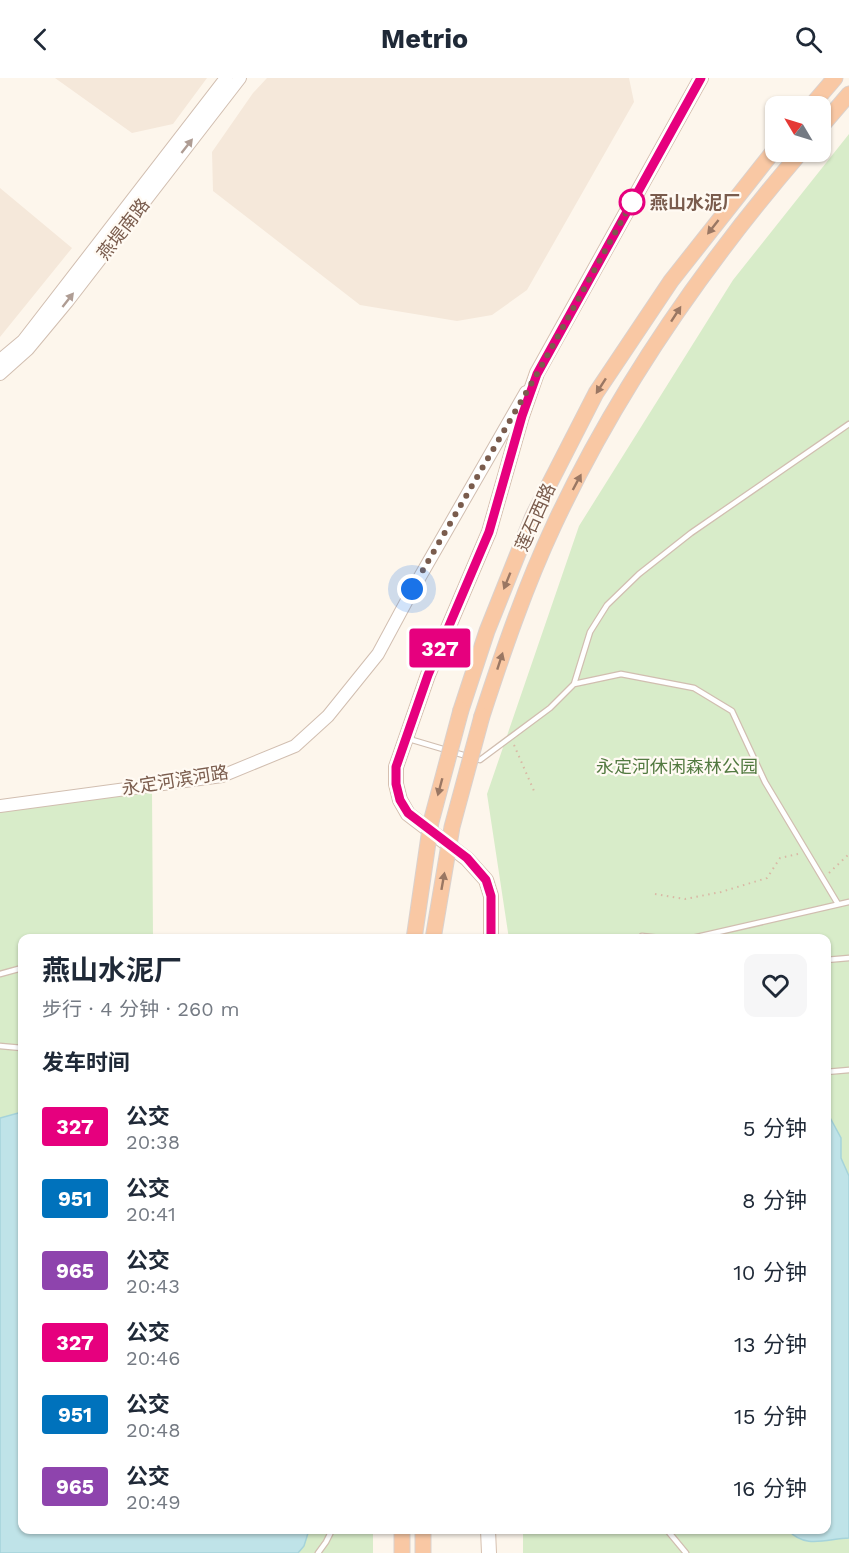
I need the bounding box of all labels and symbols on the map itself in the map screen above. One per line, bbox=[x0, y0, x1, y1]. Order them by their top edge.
north arrow bbox=[765, 96, 831, 162]
one-way arrow bbox=[181, 138, 194, 154]
marker: 燕山水泥厂 bbox=[619, 189, 645, 215]
place label: 燕山水泥厂 bbox=[650, 192, 740, 213]
street label: 燕堤南路 bbox=[93, 194, 153, 264]
one-way arrow bbox=[707, 219, 719, 235]
one-way arrow bbox=[61, 293, 73, 308]
one-way arrow bbox=[671, 306, 682, 323]
one-way arrow bbox=[595, 378, 606, 395]
one-way arrow bbox=[572, 473, 581, 490]
street label: 莲石西路 bbox=[511, 480, 559, 554]
one-way arrow bbox=[502, 572, 512, 590]
your location bbox=[397, 574, 427, 604]
line badge: 327 bbox=[406, 628, 474, 668]
one-way arrow bbox=[496, 652, 506, 670]
park label: 永定河休闲森林公园 bbox=[596, 756, 758, 777]
street label: 永定河滨河路 bbox=[120, 761, 230, 799]
one-way arrow bbox=[435, 778, 444, 796]
one-way arrow bbox=[439, 872, 448, 891]

